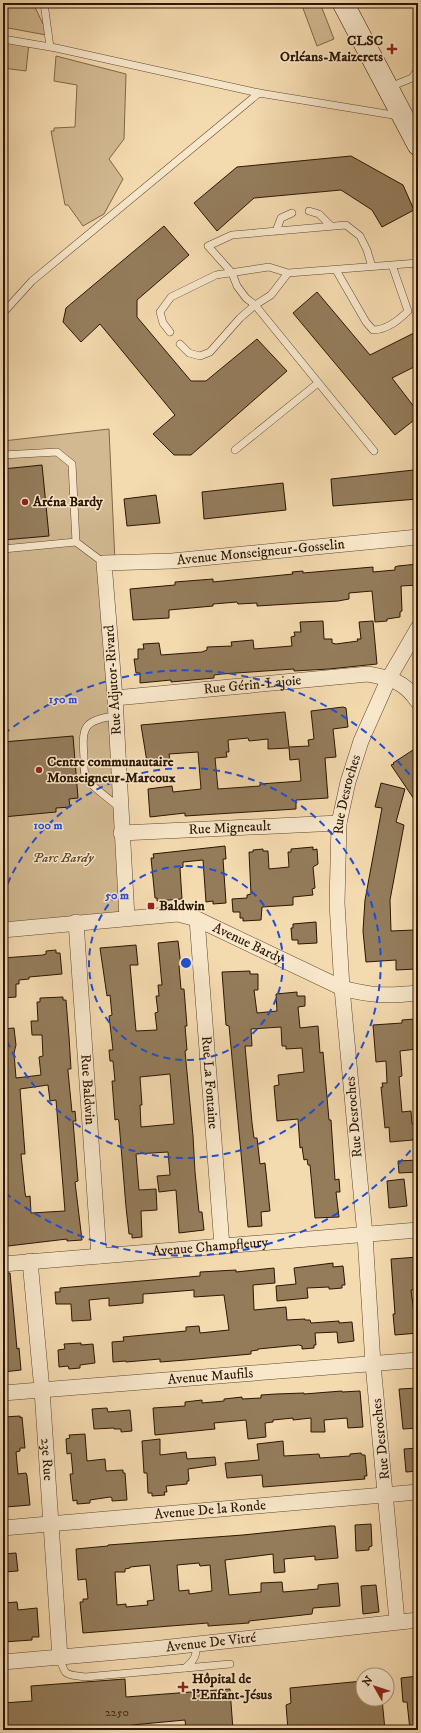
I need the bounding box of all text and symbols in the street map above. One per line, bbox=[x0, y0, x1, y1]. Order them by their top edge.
place label: CLSC Orléans-Maizerets bbox=[280, 32, 383, 66]
marker: CLSC Orléans-Maizerets bbox=[386, 43, 398, 55]
place label: Aréna Bardy bbox=[32, 493, 103, 511]
marker: Aréna Bardy bbox=[20, 497, 30, 507]
street label: Avenue Monseigneur-Gosselin bbox=[176, 535, 346, 569]
street label: Rue Adjutor-Rivard bbox=[100, 624, 126, 736]
street label: Rue Gérin-Lajoie bbox=[203, 671, 302, 699]
text: 150 m bbox=[49, 692, 77, 707]
street label: Rue Desroches bbox=[330, 752, 365, 835]
place label: Centre communautaire Monseigneur-Marcoux bbox=[47, 753, 176, 787]
marker: Centre communautaire Monseigneur-Marcoux bbox=[34, 765, 44, 775]
street label: Rue Migneault bbox=[188, 817, 272, 839]
text: 100 m bbox=[34, 818, 62, 833]
park label: Parc Bardy bbox=[33, 849, 95, 867]
text: 50 m bbox=[104, 888, 129, 903]
place label: Baldwin bbox=[159, 897, 205, 915]
marker: Baldwin bbox=[146, 901, 156, 911]
street label: Avenue Bardy bbox=[210, 919, 287, 968]
centre of rings bbox=[179, 956, 193, 970]
street label: Rue La Fontaine bbox=[197, 1035, 222, 1130]
street label: Rue Baldwin bbox=[76, 1054, 99, 1126]
street label: Rue Desroches bbox=[341, 1075, 367, 1158]
street label: Avenue Champfleury bbox=[152, 1233, 269, 1261]
street label: Avenue Maufils bbox=[167, 1364, 254, 1389]
street label: Rue Desroches bbox=[368, 1397, 394, 1481]
street label: 23e Rue bbox=[36, 1437, 57, 1481]
street label: Avenue De la Ronde bbox=[154, 1496, 267, 1524]
street label: Avenue De Vitré bbox=[165, 1629, 257, 1656]
north arrow bbox=[355, 1667, 395, 1707]
place label: Hôpital de l'Enfant-Jésus bbox=[191, 1670, 272, 1704]
text: N bbox=[360, 1673, 376, 1689]
marker: Hôpital de l'Enfant-Jésus bbox=[177, 1681, 189, 1693]
house number: 2250 bbox=[105, 1705, 129, 1720]

